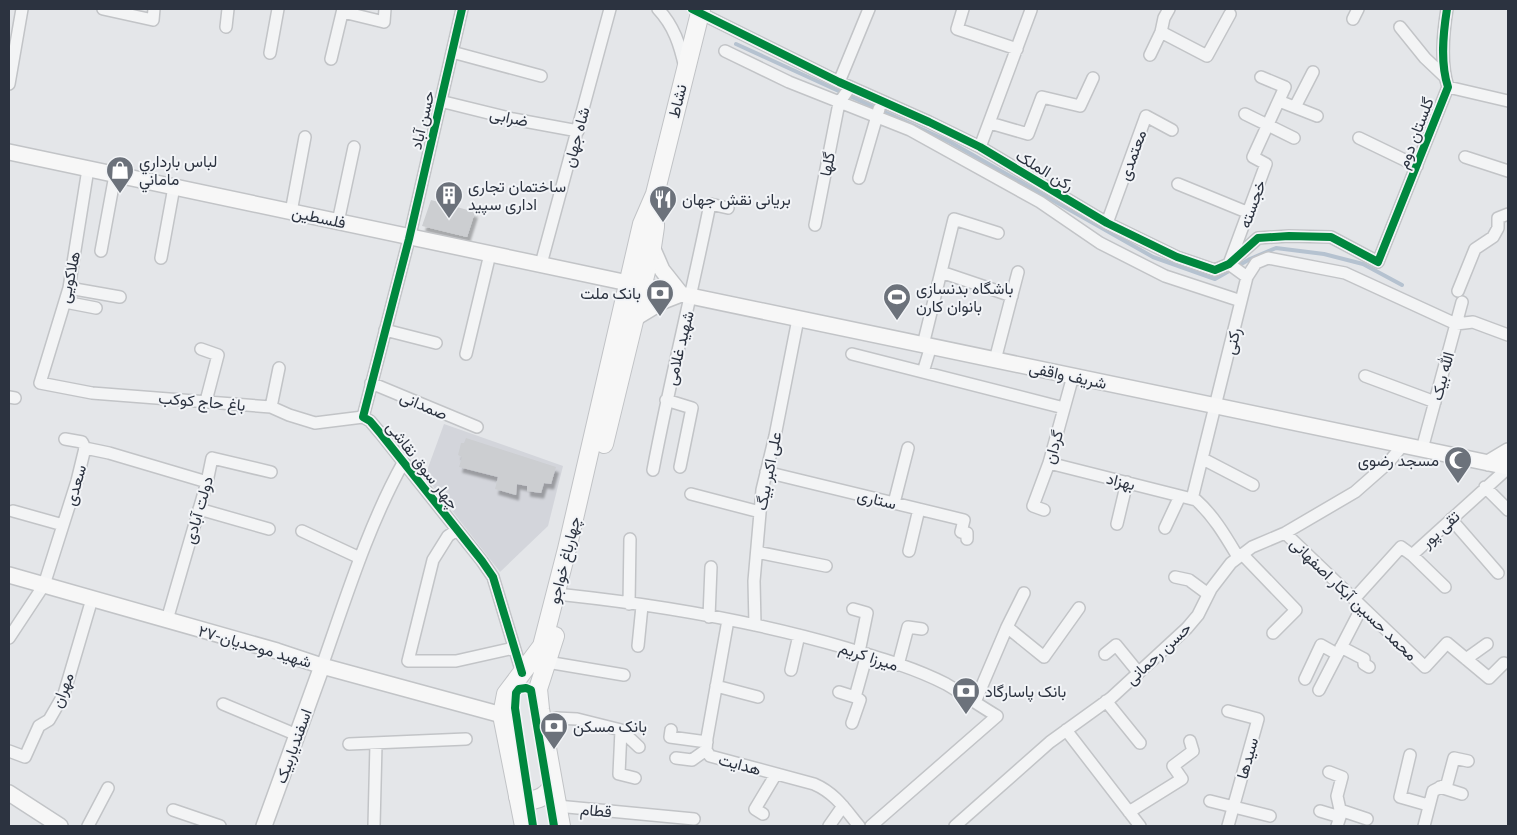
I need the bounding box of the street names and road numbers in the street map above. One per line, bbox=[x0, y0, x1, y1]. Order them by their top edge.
street label: نشاط bbox=[664, 82, 691, 120]
street label: حسن آباد bbox=[406, 89, 440, 152]
street label: گلستان دوم bbox=[1393, 95, 1439, 172]
street label: ضرابی bbox=[488, 104, 530, 132]
street label: شاه جهان bbox=[559, 105, 595, 170]
street label: معتمدی bbox=[1115, 127, 1151, 183]
street label: رکن الملک bbox=[1012, 146, 1077, 196]
street label: گلها bbox=[816, 150, 840, 178]
street label: خجسته bbox=[1235, 177, 1270, 231]
street label: فلسطین bbox=[290, 203, 348, 233]
street label: هلاکویی bbox=[55, 249, 85, 305]
street label: شهید غلامی bbox=[661, 309, 699, 387]
street label: رکنی bbox=[1220, 326, 1246, 357]
street label: الله بیک bbox=[1427, 350, 1458, 403]
street label: شریف واقفی bbox=[1027, 358, 1108, 394]
street label: صمدانی bbox=[397, 387, 450, 425]
street label: باغ حاج کوکب bbox=[157, 388, 246, 417]
street label: چهار سوق نقاشی bbox=[381, 418, 463, 515]
street label: گردان bbox=[1040, 428, 1068, 466]
street label: علی اکبر بیگ bbox=[752, 430, 786, 512]
street label: سعدی bbox=[61, 463, 91, 508]
street label: بهزاد bbox=[1104, 469, 1137, 495]
street label: دولت آبادی bbox=[180, 474, 218, 546]
street label: ستاری bbox=[855, 485, 898, 514]
street label: تقی پور bbox=[1416, 507, 1465, 554]
street label: چهارباغ خواجو bbox=[544, 514, 587, 606]
street label: محمد حسین آبکار اصفهانی bbox=[1286, 534, 1421, 666]
street label: حسن رحمانی bbox=[1122, 618, 1196, 689]
street label: ۲۷-شهید موحدیان bbox=[196, 621, 314, 673]
street label: میرزا کریم bbox=[837, 638, 901, 676]
street label: مهران bbox=[47, 670, 79, 711]
street label: اسفندیاربیک bbox=[271, 706, 317, 786]
street label: سیدها bbox=[1233, 735, 1262, 781]
street label: هدایت bbox=[717, 750, 763, 779]
street label: قطام bbox=[579, 800, 613, 822]

